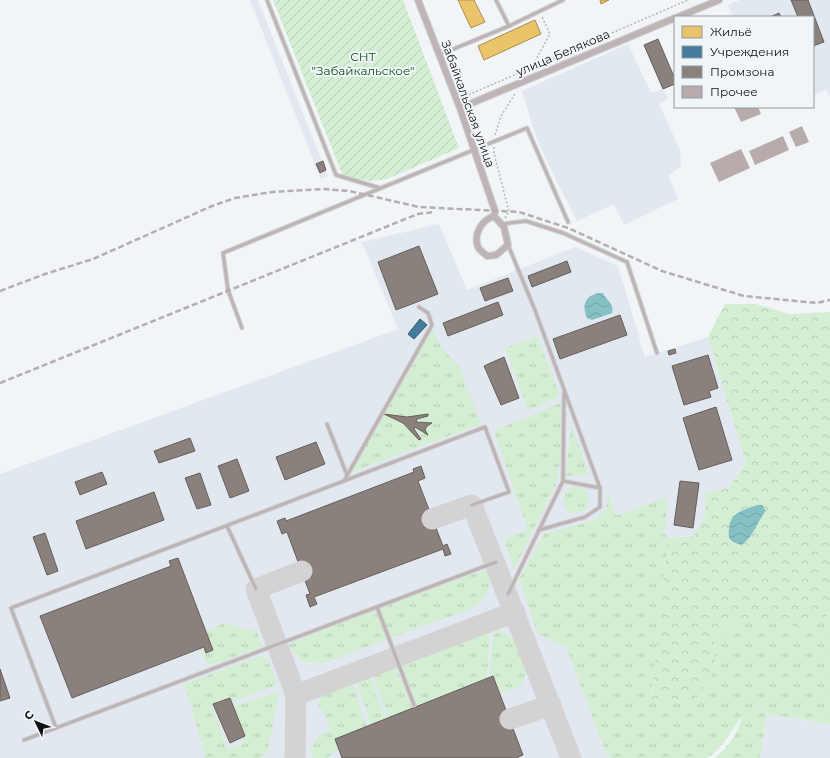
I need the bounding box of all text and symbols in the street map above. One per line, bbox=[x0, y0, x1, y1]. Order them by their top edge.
legend bbox=[674, 16, 814, 108]
text: Жильё bbox=[710, 24, 752, 39]
street label: улица Белякова bbox=[513, 26, 612, 79]
street label: Забайкальская улица bbox=[438, 38, 498, 169]
text: Учреждения bbox=[710, 44, 789, 59]
park label: СНТ "Забайкальское" bbox=[312, 49, 414, 78]
text: Промзона bbox=[710, 64, 774, 79]
text: Прочее bbox=[710, 84, 758, 99]
north arrow bbox=[16, 702, 56, 742]
text: С bbox=[21, 707, 37, 723]

